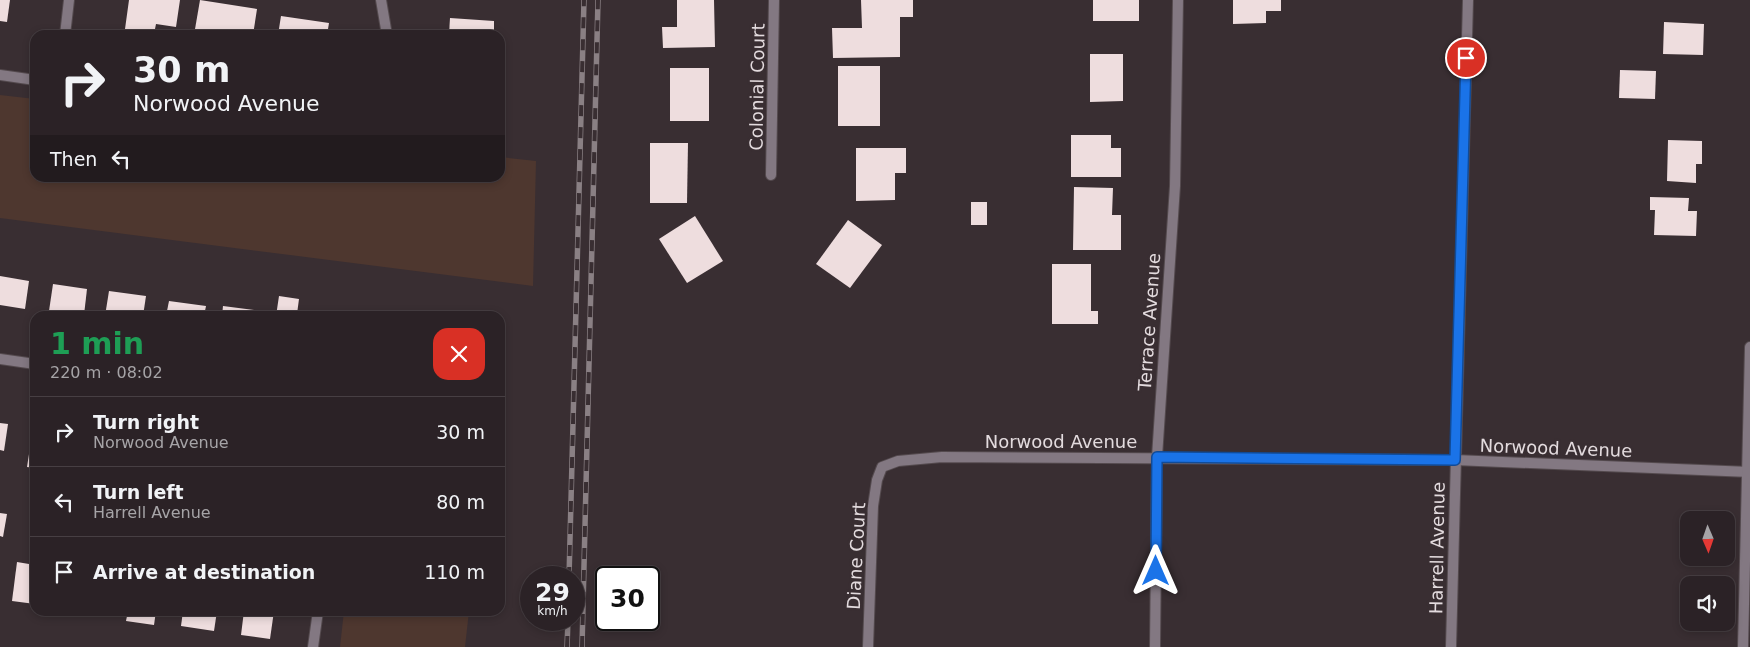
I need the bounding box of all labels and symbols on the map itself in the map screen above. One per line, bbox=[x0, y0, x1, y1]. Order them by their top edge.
street label: Colonial Court bbox=[745, 23, 769, 151]
pin bbox=[1445, 37, 1487, 79]
street label: Terrace Avenue bbox=[1134, 252, 1164, 393]
street label: Norwood Avenue bbox=[985, 431, 1137, 452]
street label: Norwood Avenue bbox=[1479, 435, 1633, 461]
street label: Harrell Avenue bbox=[1425, 482, 1449, 614]
street label: Diane Court bbox=[843, 502, 869, 610]
north arrow bbox=[1680, 511, 1735, 566]
position arrow bbox=[1129, 544, 1181, 596]
speed limit sign: 30 bbox=[595, 566, 660, 631]

